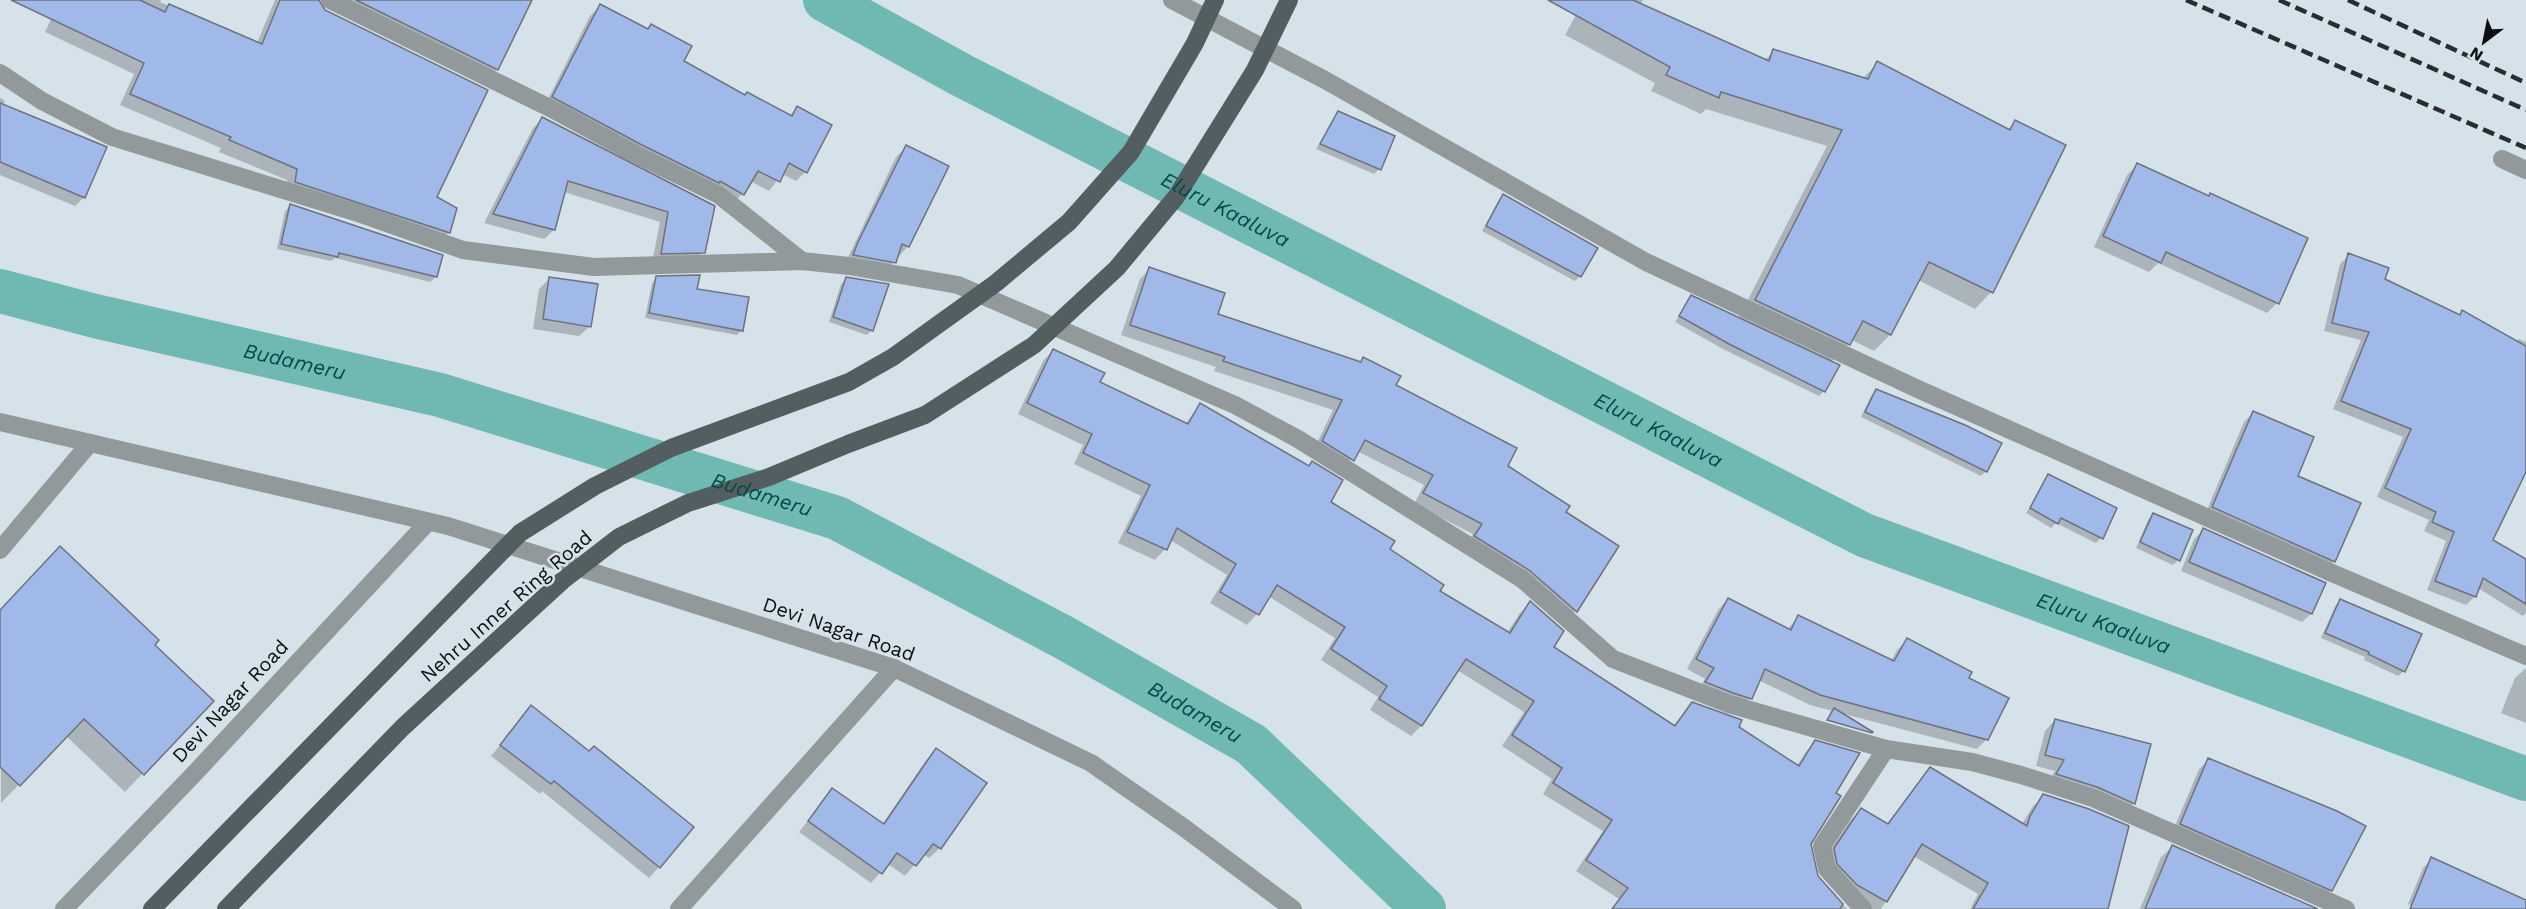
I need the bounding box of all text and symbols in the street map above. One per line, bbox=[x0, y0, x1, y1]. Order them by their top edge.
north arrow bbox=[2454, 12, 2514, 72]
text: N bbox=[2466, 43, 2486, 65]
water label: Eluru Kaaluva bbox=[1157, 166, 1294, 252]
water label: Budameru bbox=[241, 337, 348, 385]
water label: Eluru Kaaluva bbox=[1590, 387, 1727, 473]
water label: Budameru bbox=[708, 467, 815, 522]
street label: Nehru Inner Ring Road bbox=[415, 525, 597, 687]
water label: Eluru Kaaluva bbox=[2033, 587, 2174, 659]
street label: Devi Nagar Road bbox=[760, 592, 918, 666]
street label: Devi Nagar Road bbox=[167, 635, 293, 767]
water label: Budameru bbox=[1144, 675, 1247, 748]

